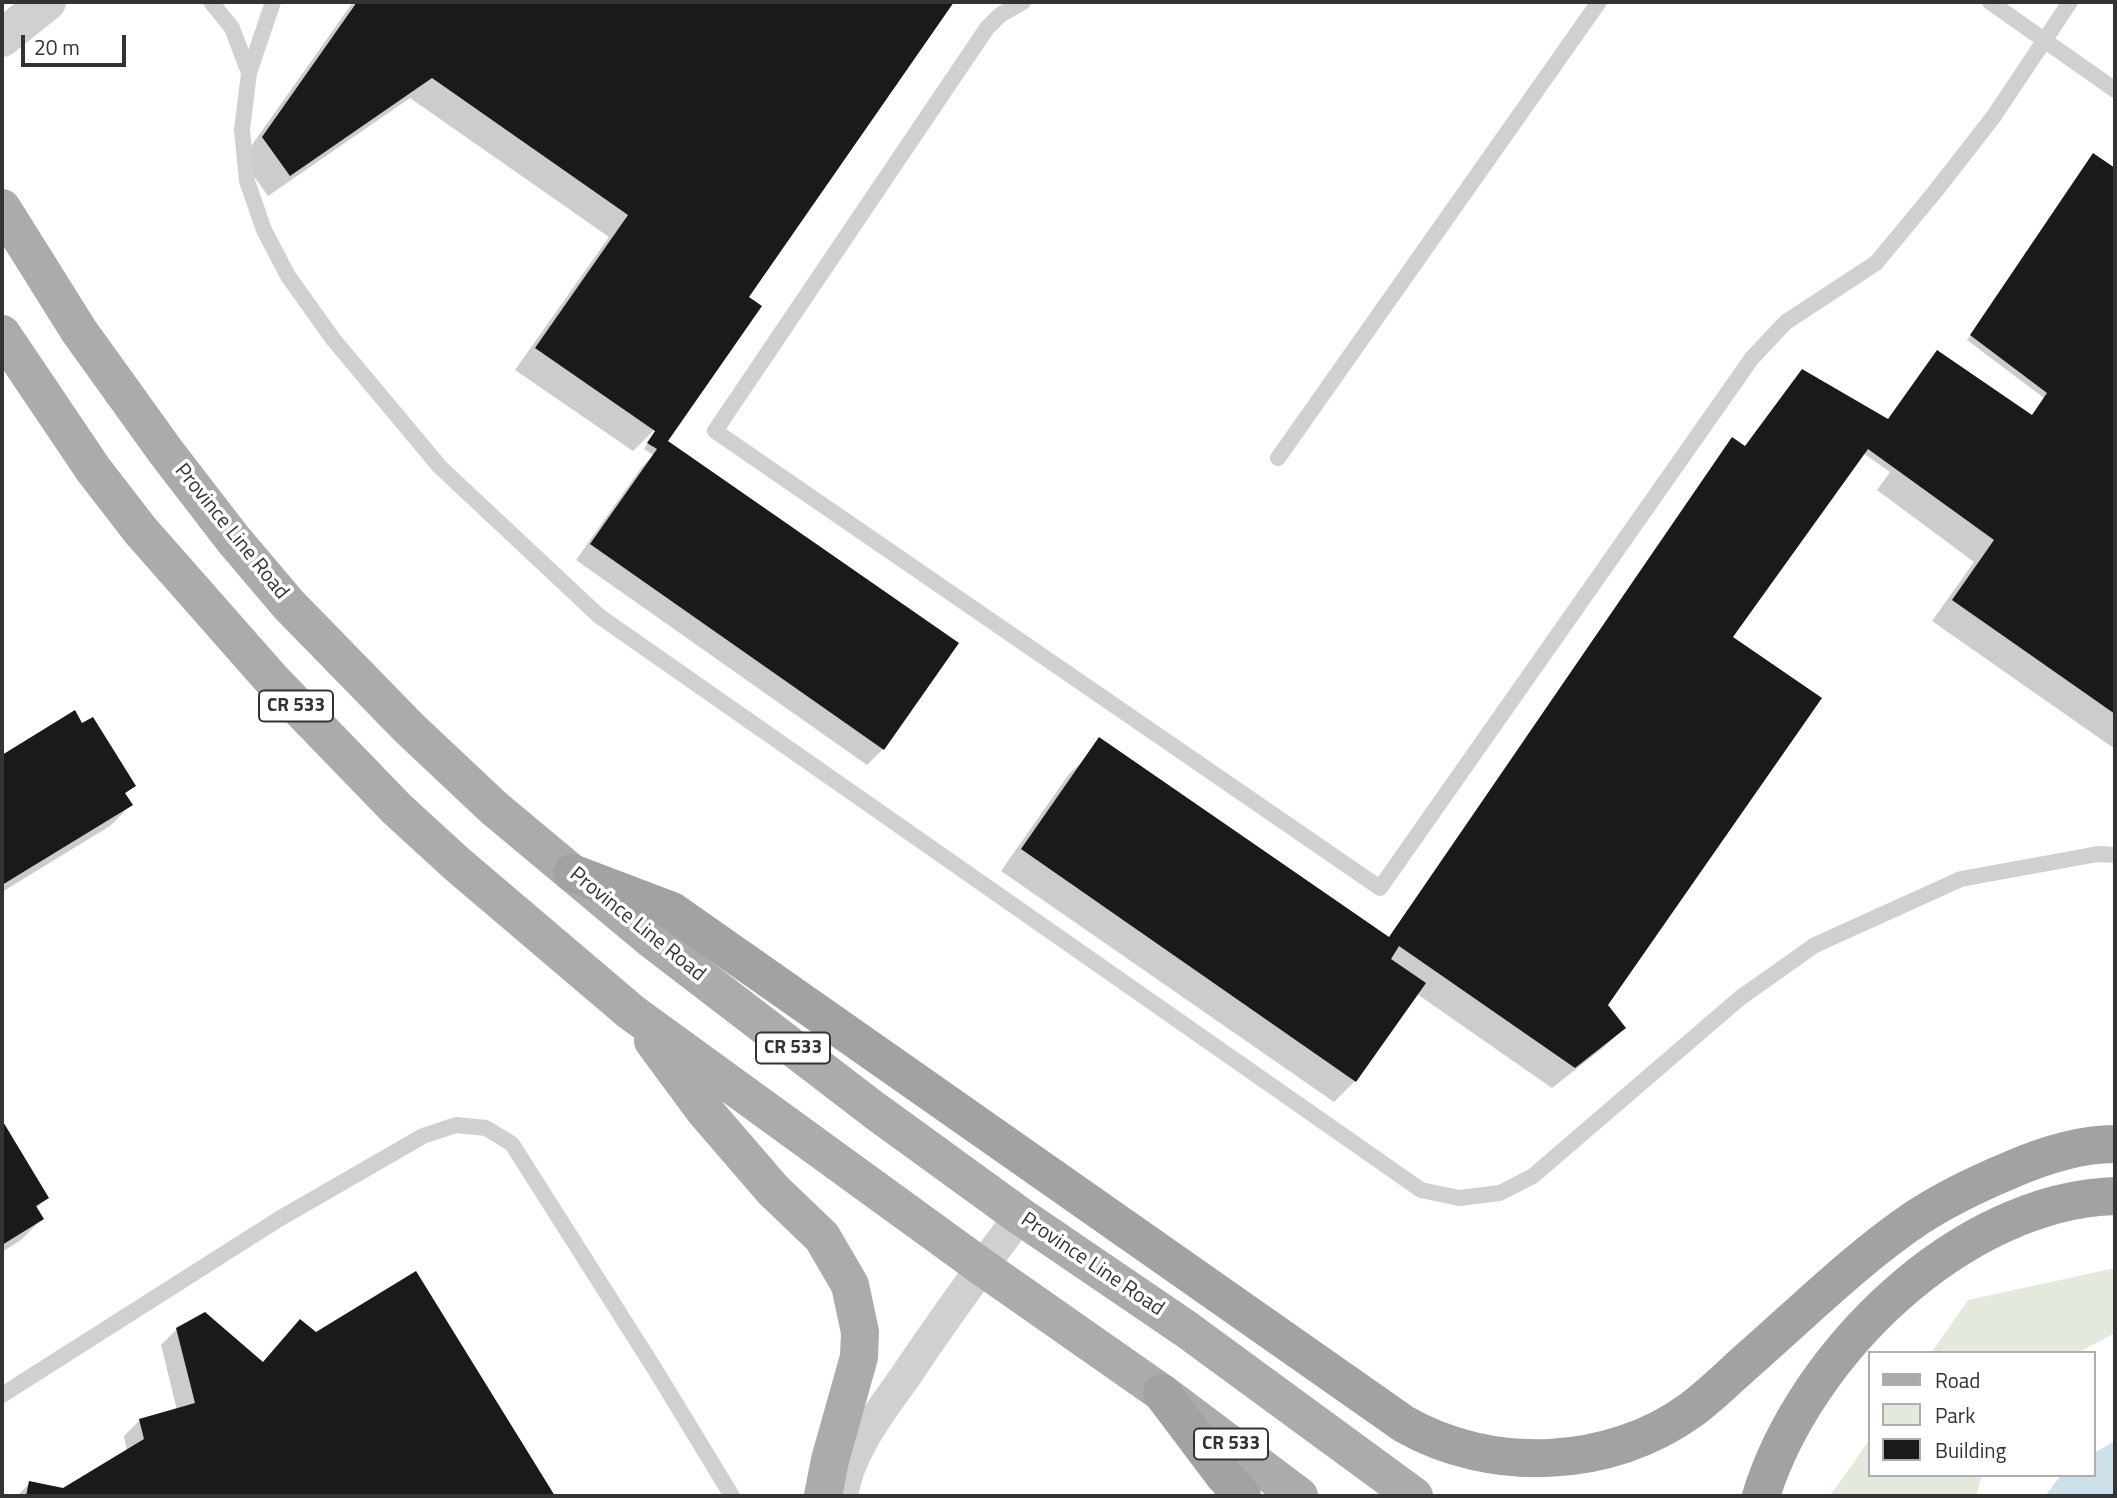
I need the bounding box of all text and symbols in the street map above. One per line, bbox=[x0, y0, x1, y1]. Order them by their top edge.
scale bar bbox=[24, 21, 130, 65]
text: 20 m bbox=[34, 31, 80, 63]
street label: Province Line Road bbox=[169, 459, 293, 605]
road number: CR 533 bbox=[259, 691, 333, 722]
street label: Province Line Road bbox=[564, 863, 710, 987]
road number: CR 533 bbox=[756, 1032, 830, 1064]
street label: Province Line Road bbox=[1016, 1208, 1168, 1322]
legend bbox=[1868, 1351, 2096, 1477]
text: Road bbox=[1935, 1364, 1980, 1396]
text: Park bbox=[1935, 1399, 1975, 1431]
road number: CR 533 bbox=[1194, 1428, 1268, 1460]
text: Building bbox=[1935, 1434, 2006, 1466]

